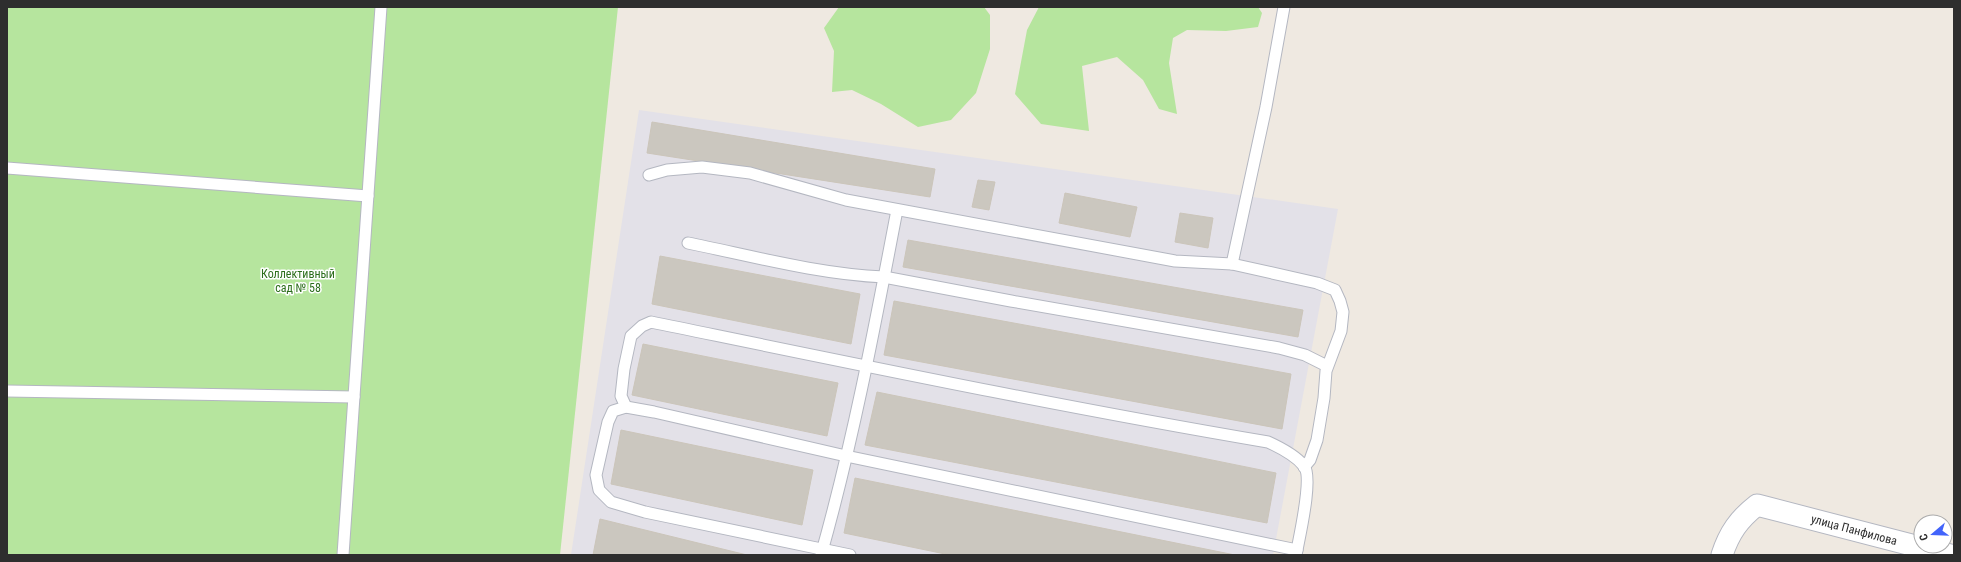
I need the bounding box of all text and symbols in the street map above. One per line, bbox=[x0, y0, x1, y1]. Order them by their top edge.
park label: Коллективный сад № 58 bbox=[261, 267, 335, 295]
street label: улица Панфилова bbox=[1809, 512, 1899, 548]
north arrow bbox=[1913, 514, 1953, 554]
text: С bbox=[1917, 532, 1931, 542]

